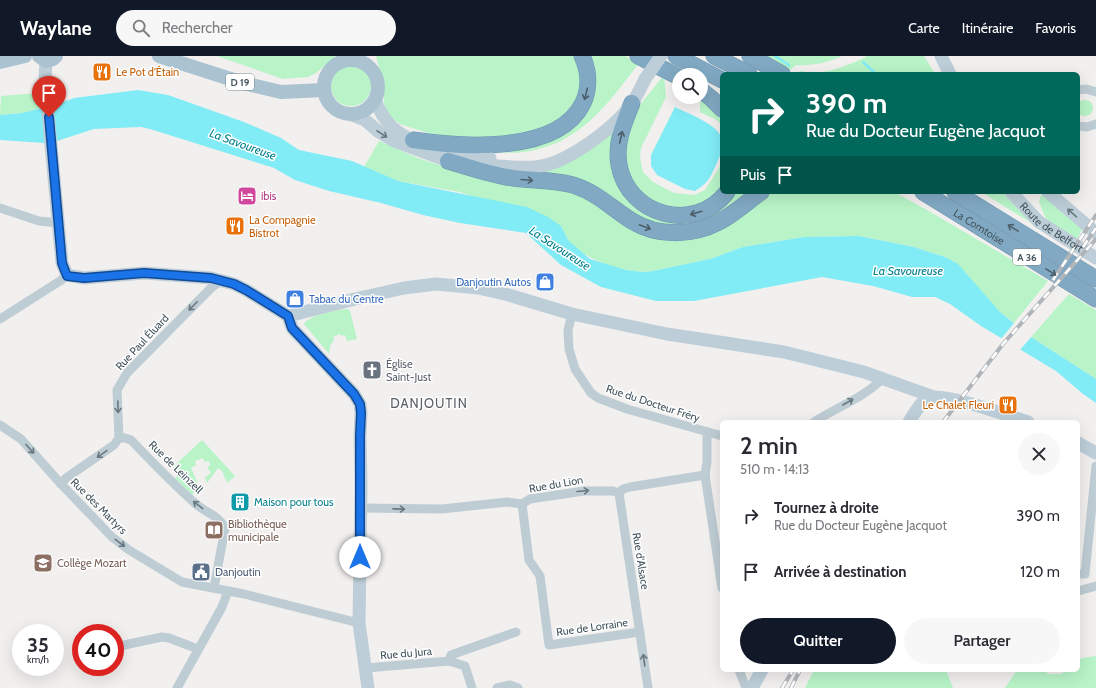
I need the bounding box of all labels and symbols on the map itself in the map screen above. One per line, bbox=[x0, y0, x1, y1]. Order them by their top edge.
restaurant icon: Le Pot d'Étain bbox=[91, 61, 113, 83]
place label: Le Pot d'Étain bbox=[116, 65, 179, 79]
road number: D 19 bbox=[226, 74, 254, 90]
pin bbox=[32, 76, 66, 117]
one-way arrow bbox=[582, 87, 589, 100]
water label: La Savoureuse bbox=[208, 125, 279, 163]
one-way arrow bbox=[376, 130, 387, 138]
one-way arrow bbox=[617, 131, 625, 144]
one-way arrow bbox=[520, 176, 533, 183]
hotel icon: ibis bbox=[236, 185, 258, 207]
place label: ibis bbox=[261, 189, 277, 203]
street label: Route de Belfort bbox=[1017, 199, 1086, 255]
street label: La Comtoise bbox=[951, 206, 1008, 248]
one-way arrow bbox=[1067, 209, 1077, 218]
one-way arrow bbox=[689, 210, 702, 217]
place label: La Compagnie Bistrot bbox=[249, 213, 316, 240]
restaurant icon: La Compagnie Bistrot bbox=[224, 215, 246, 237]
water label: La Savoureuse bbox=[527, 223, 594, 274]
one-way arrow bbox=[638, 223, 650, 231]
one-way arrow bbox=[1008, 224, 1019, 232]
road number: A 36 bbox=[1013, 249, 1041, 265]
water label: La Savoureuse bbox=[873, 263, 943, 278]
one-way arrow bbox=[1045, 268, 1057, 276]
shop icon: Danjoutin Autos bbox=[534, 271, 556, 293]
place label: Danjoutin Autos bbox=[456, 275, 531, 289]
shop icon: Tabac du Centre bbox=[284, 288, 306, 310]
place label: Tabac du Centre bbox=[309, 292, 384, 306]
one-way arrow bbox=[188, 301, 198, 311]
street label: Rue Paul Éluard bbox=[112, 311, 172, 373]
place label: Église Saint-Just bbox=[386, 357, 431, 384]
church icon: Église Saint-Just bbox=[361, 359, 383, 381]
street label: Rue du Docteur Fréry bbox=[604, 381, 702, 425]
restaurant icon: Le Chalet Fleuri bbox=[997, 394, 1019, 416]
district label: DANJOUTIN bbox=[390, 395, 468, 411]
one-way arrow bbox=[842, 398, 854, 406]
place label: Le Chalet Fleuri bbox=[923, 398, 994, 412]
one-way arrow bbox=[114, 400, 122, 413]
street label: Rue de Leinzell bbox=[146, 438, 206, 497]
one-way arrow bbox=[26, 444, 35, 454]
one-way arrow bbox=[96, 450, 107, 458]
street label: Rue du Lion bbox=[528, 472, 584, 496]
street label: Rue des Martyrs bbox=[68, 475, 130, 537]
one-way arrow bbox=[576, 488, 589, 495]
building icon: Maison pour tous bbox=[229, 491, 251, 513]
place label: Maison pour tous bbox=[254, 495, 334, 509]
one-way arrow bbox=[193, 500, 204, 509]
one-way arrow bbox=[392, 505, 405, 513]
place label: Bibliothèque municipale bbox=[228, 517, 287, 544]
library icon: Bibliothèque municipale bbox=[203, 519, 225, 541]
street label: Rue d'Alsace bbox=[630, 531, 652, 591]
position arrow bbox=[339, 536, 381, 578]
one-way arrow bbox=[114, 539, 125, 547]
school or university icon: Collège Mozart bbox=[32, 552, 54, 574]
place label: Collège Mozart bbox=[57, 556, 127, 570]
public building icon: Danjoutin bbox=[190, 561, 212, 583]
place label: Danjoutin bbox=[215, 565, 261, 579]
street label: Rue de Lorraine bbox=[555, 615, 629, 639]
speed limit sign: 40 bbox=[72, 624, 124, 676]
street label: Rue du Jura bbox=[380, 644, 433, 662]
one-way arrow bbox=[640, 654, 648, 667]

